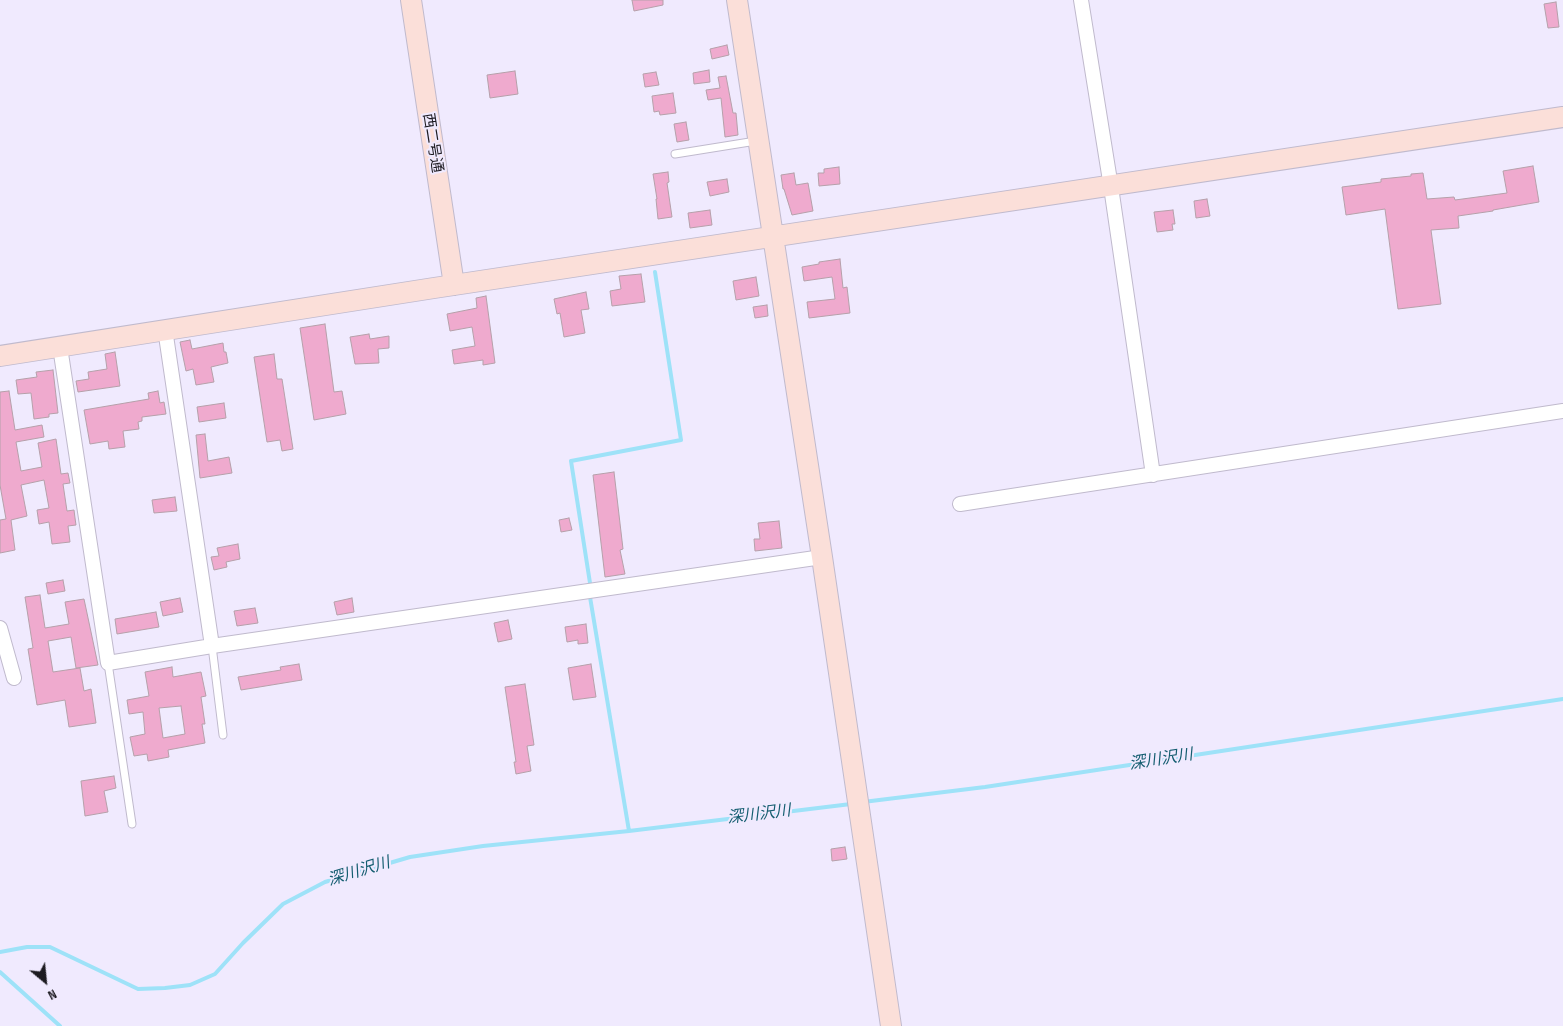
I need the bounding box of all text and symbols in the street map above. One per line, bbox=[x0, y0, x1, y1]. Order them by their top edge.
street label: 西二号通 bbox=[418, 112, 446, 174]
water label: 深川沢川 bbox=[1128, 746, 1194, 774]
water label: 深川沢川 bbox=[726, 802, 792, 828]
water label: 深川沢川 bbox=[326, 853, 392, 891]
north arrow bbox=[20, 956, 70, 1006]
text: N bbox=[45, 985, 60, 1004]

